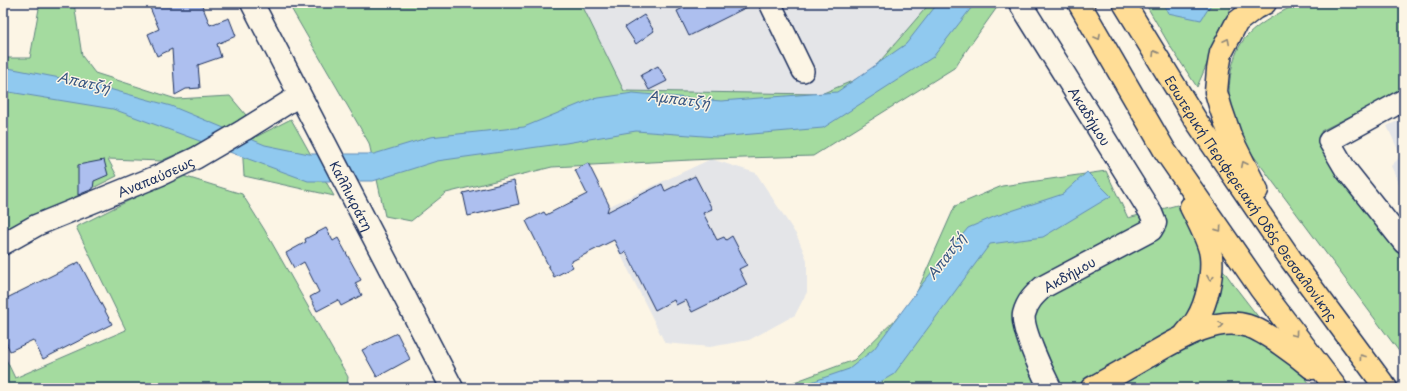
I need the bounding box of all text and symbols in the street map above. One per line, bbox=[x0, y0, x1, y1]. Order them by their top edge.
one-way arrow bbox=[1094, 33, 1101, 40]
one-way arrow bbox=[1223, 37, 1230, 45]
one-way arrow bbox=[1152, 50, 1159, 57]
water label: Απατζή bbox=[56, 66, 113, 98]
street label: Εσωτερική Περιφερειακή Οδός Θεσσαλονίκης bbox=[1161, 72, 1342, 324]
street label: Ακαδήμου bbox=[1065, 83, 1116, 149]
water label: Αμπατζή bbox=[647, 85, 712, 113]
street label: Αναπαύσεως bbox=[114, 151, 197, 201]
street label: Καλλικράτη bbox=[326, 157, 378, 234]
one-way arrow bbox=[1241, 160, 1249, 168]
one-way arrow bbox=[1214, 225, 1221, 232]
water label: Απατζή bbox=[921, 228, 971, 283]
street label: Ακδήμου bbox=[1039, 252, 1099, 296]
one-way arrow bbox=[1206, 275, 1214, 281]
one-way arrow bbox=[1218, 321, 1224, 330]
one-way arrow bbox=[1291, 330, 1298, 337]
one-way arrow bbox=[1359, 354, 1367, 361]

